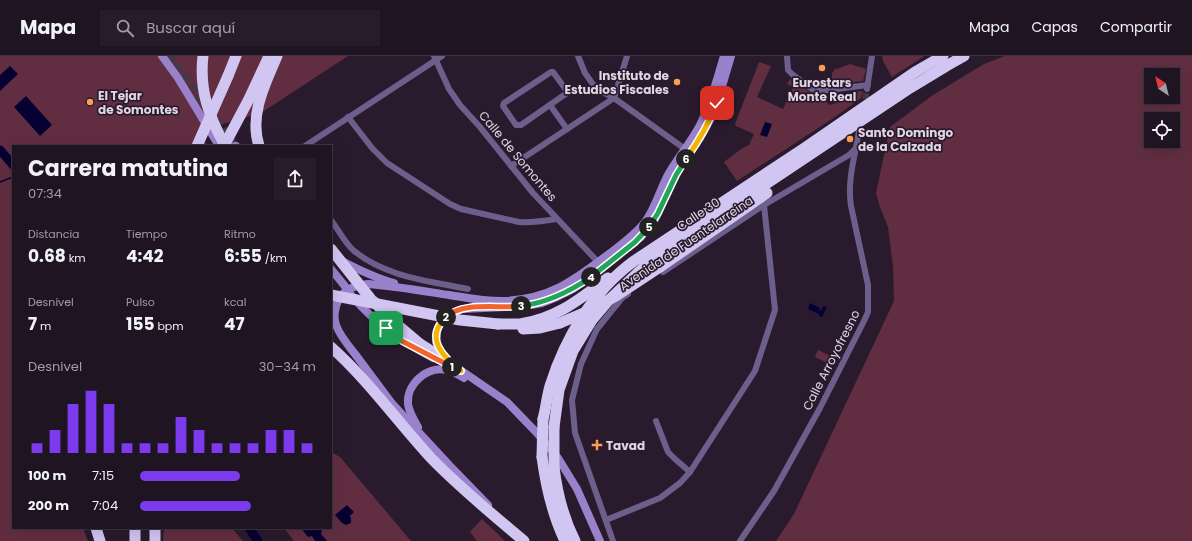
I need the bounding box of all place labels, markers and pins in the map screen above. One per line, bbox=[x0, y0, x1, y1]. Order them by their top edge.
marker: Eurostars Monte Real bbox=[817, 63, 827, 73]
place label: Instituto de Estudios Fiscales bbox=[564, 67, 670, 98]
place label: Eurostars Monte Real bbox=[788, 74, 856, 105]
marker: Instituto de Estudios Fiscales bbox=[672, 77, 682, 87]
pin bbox=[700, 86, 734, 120]
place label: El Tejar de Somontes bbox=[98, 87, 179, 118]
marker: El Tejar de Somontes bbox=[85, 97, 95, 107]
place label: Santo Domingo de la Calzada bbox=[858, 124, 954, 155]
marker: Santo Domingo de la Calzada bbox=[845, 134, 855, 144]
pin: 6 bbox=[676, 149, 696, 169]
pin: 5 bbox=[639, 217, 659, 237]
pin: 4 bbox=[581, 267, 601, 287]
pin: 3 bbox=[511, 296, 531, 316]
pin: 2 bbox=[436, 307, 456, 327]
pin bbox=[369, 311, 403, 345]
pin: 1 bbox=[442, 357, 462, 377]
place label: Tavad bbox=[606, 437, 645, 454]
marker: Tavad bbox=[591, 439, 603, 451]

